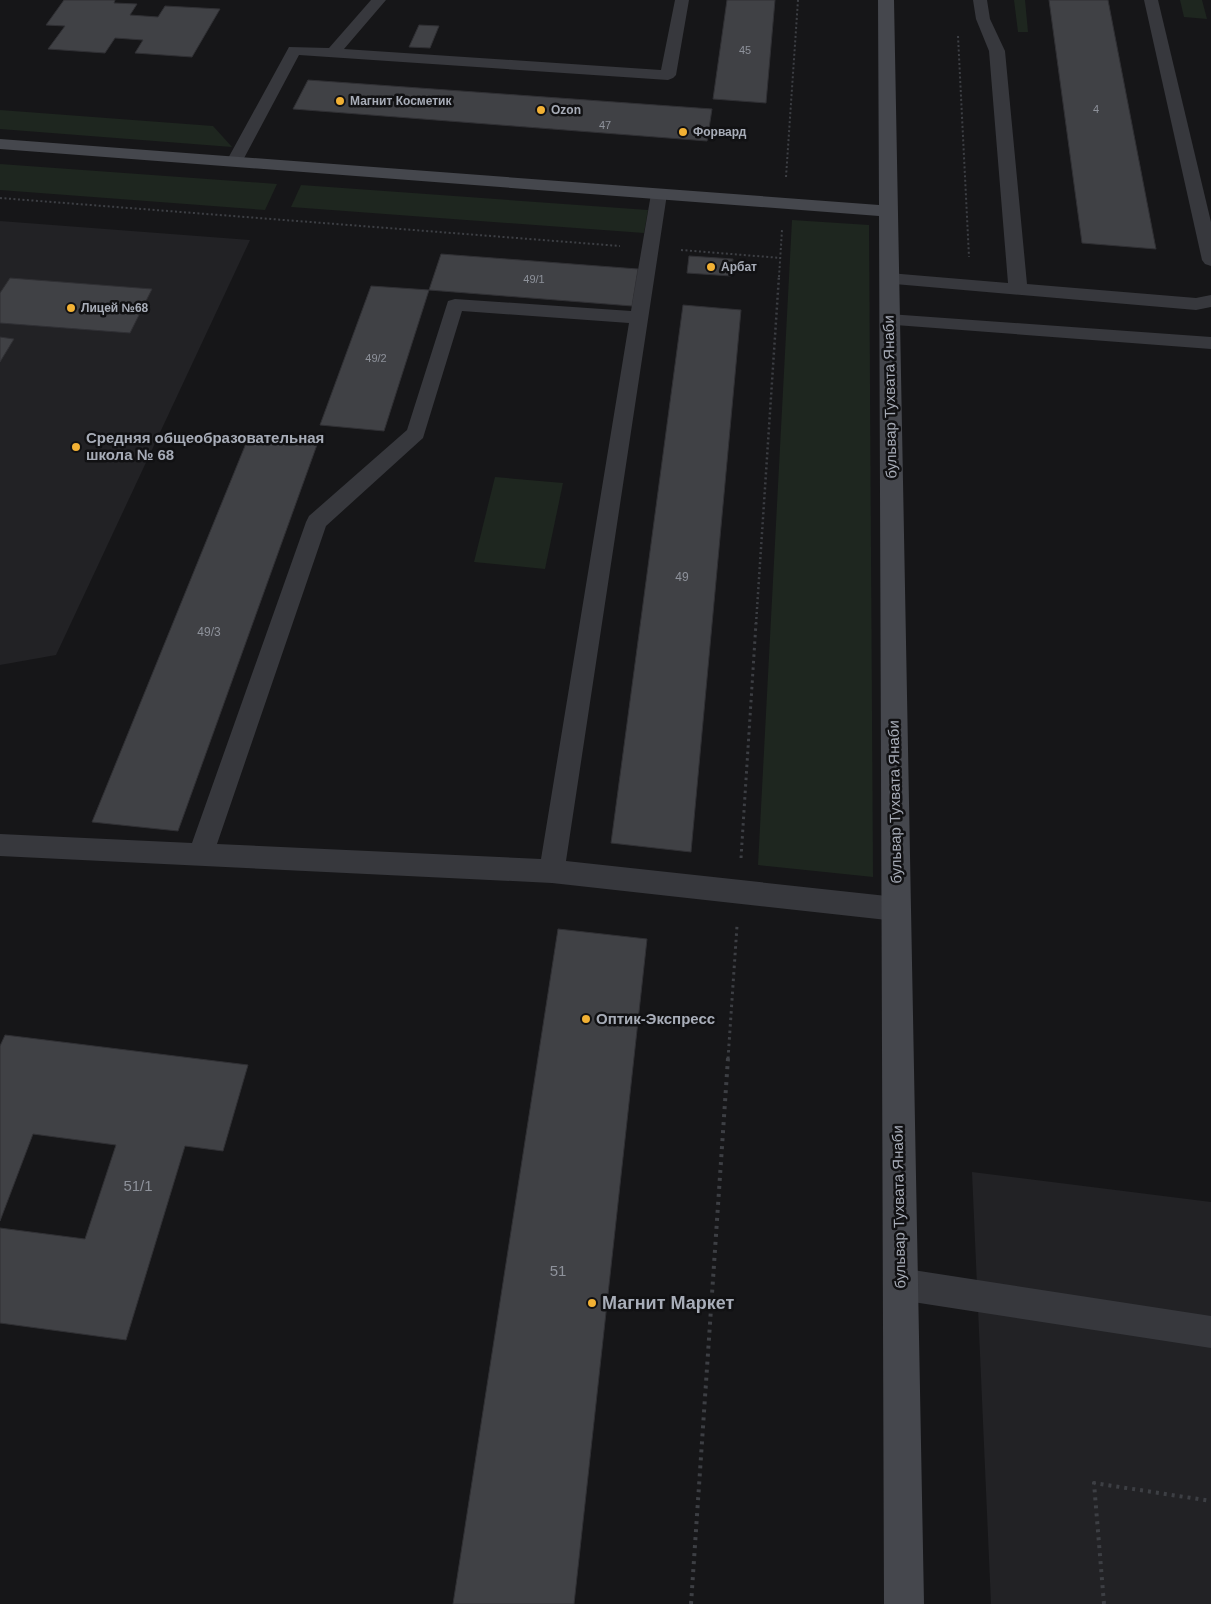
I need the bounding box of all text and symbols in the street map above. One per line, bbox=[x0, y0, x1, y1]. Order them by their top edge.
house number: 45 bbox=[739, 44, 751, 56]
place label: Магнит Косметик bbox=[350, 94, 452, 108]
marker: Магнит Косметик bbox=[334, 95, 346, 107]
place label: Ozon bbox=[551, 103, 581, 117]
house number: 4 bbox=[1093, 103, 1099, 115]
marker: Ozon bbox=[535, 104, 547, 116]
house number: 47 bbox=[599, 119, 611, 131]
place label: Форвард bbox=[693, 125, 747, 139]
marker: Форвард bbox=[677, 126, 689, 138]
place label: Арбат bbox=[721, 260, 757, 274]
marker: Арбат bbox=[705, 261, 717, 273]
house number: 49/1 bbox=[523, 273, 545, 285]
place label: Лицей №68 bbox=[81, 301, 149, 315]
marker: Лицей №68 bbox=[65, 302, 77, 314]
street label: бульвар Тухвата Янаби bbox=[880, 315, 899, 479]
house number: 49/2 bbox=[365, 352, 387, 364]
place label: Средняя общеобразовательная школа № 68 bbox=[86, 429, 324, 463]
marker: Средняя общеобразовательная школа № 68 bbox=[70, 441, 82, 453]
house number: 49 bbox=[675, 570, 689, 584]
house number: 49/3 bbox=[197, 625, 221, 639]
street label: бульвар Тухвата Янаби bbox=[885, 720, 904, 884]
place label: Оптик-Экспресс bbox=[596, 1010, 715, 1027]
marker: Оптик-Экспресс bbox=[580, 1013, 592, 1025]
street label: бульвар Тухвата Янаби bbox=[889, 1125, 908, 1289]
house number: 51/1 bbox=[123, 1177, 153, 1194]
house number: 51 bbox=[550, 1262, 566, 1279]
place label: Магнит Маркет bbox=[602, 1293, 734, 1313]
marker: Магнит Маркет bbox=[586, 1297, 598, 1309]

